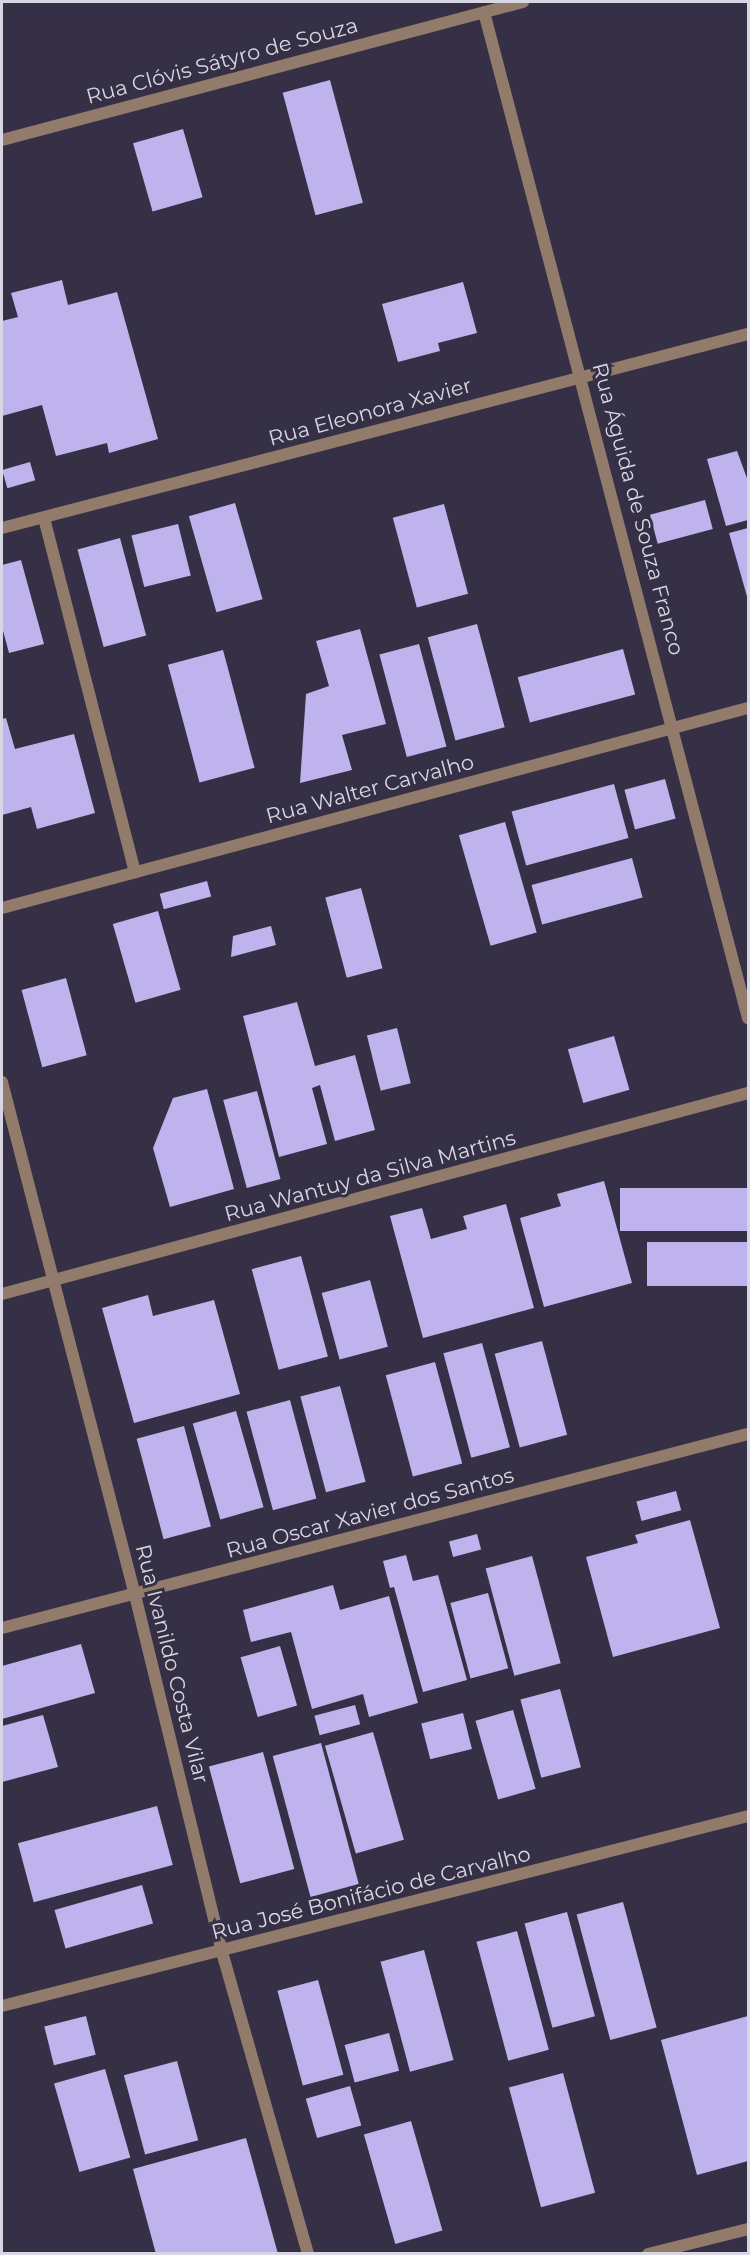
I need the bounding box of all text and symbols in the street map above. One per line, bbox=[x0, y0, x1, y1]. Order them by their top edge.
street label: Rua Clóvis Sátyro de Souza bbox=[83, 13, 361, 109]
street label: Rua Águida de Souza Franco bbox=[587, 360, 689, 658]
street label: Rua Eleonora Xavier bbox=[266, 373, 474, 451]
street label: Rua Walter Carvalho bbox=[263, 749, 477, 829]
street label: Rua Wantuy da Silva Martins bbox=[222, 1125, 518, 1227]
street label: Rua Oscar Xavier dos Santos bbox=[223, 1462, 517, 1564]
street label: Rua Ivanildo Costa Vilar bbox=[130, 1542, 214, 1786]
street label: Rua José Bonifácio de Carvalho bbox=[209, 1841, 533, 1945]

